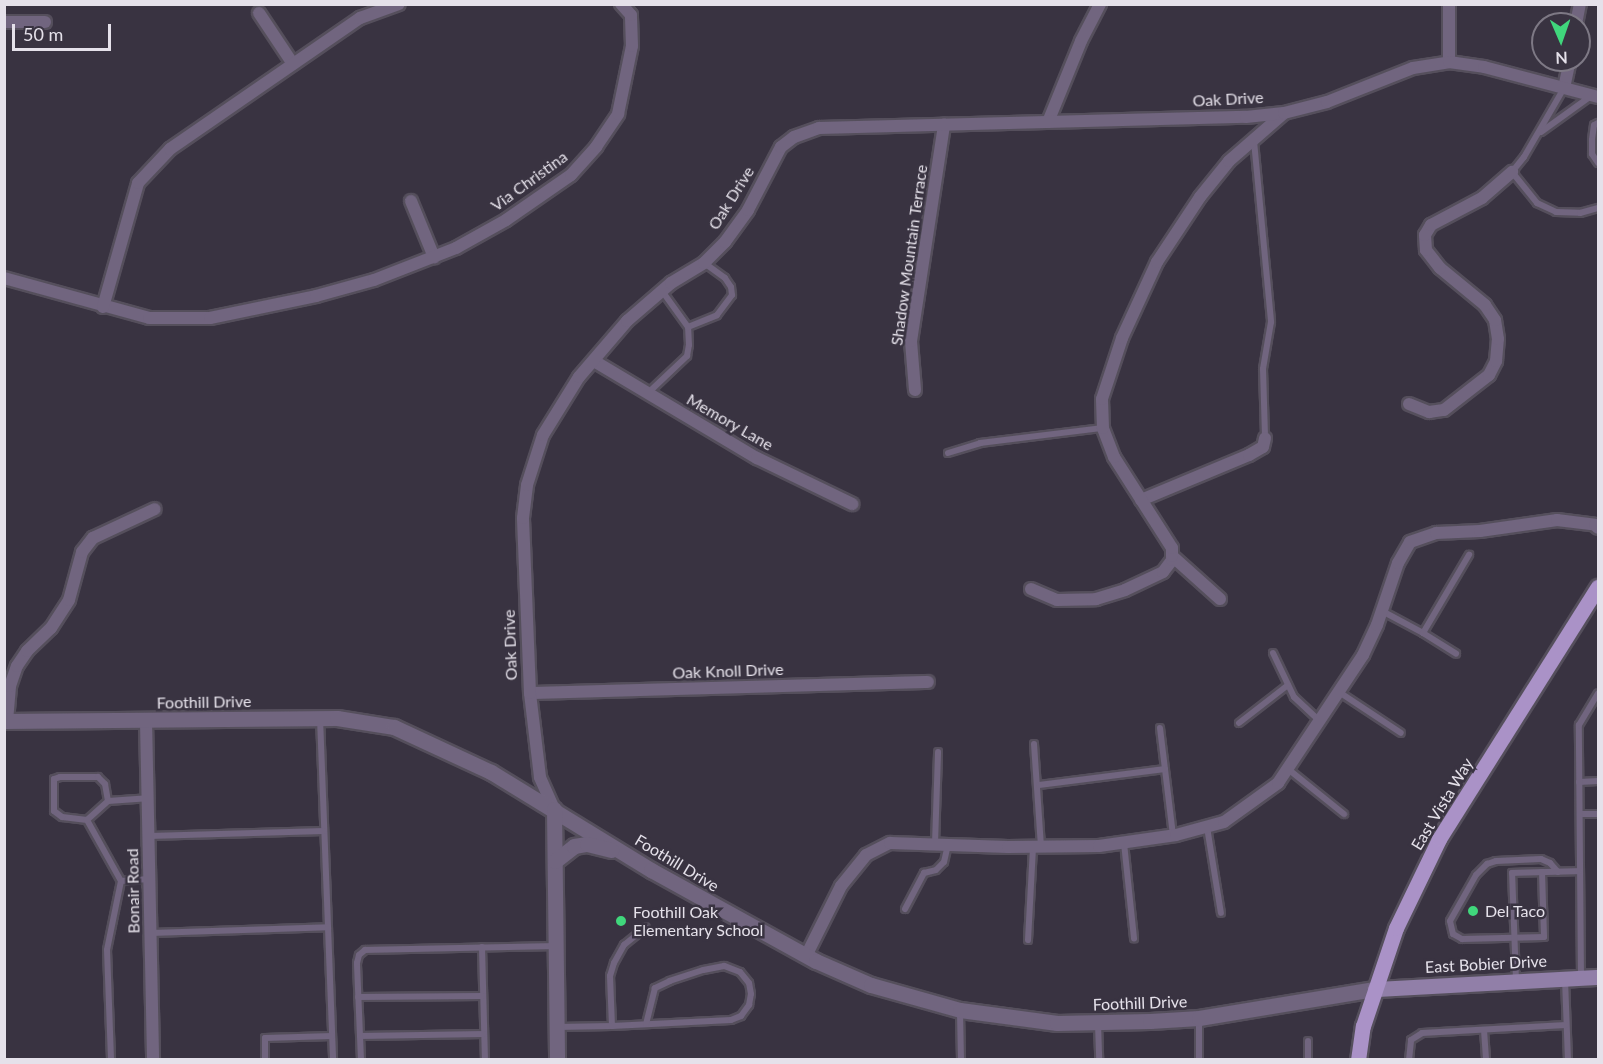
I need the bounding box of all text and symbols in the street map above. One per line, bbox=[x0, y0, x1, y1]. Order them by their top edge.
scale bar bbox=[15, 12, 114, 50]
north arrow bbox=[1531, 12, 1591, 72]
text: 50 m bbox=[23, 23, 63, 45]
text: N bbox=[1555, 49, 1568, 68]
street label: Oak Drive bbox=[1192, 88, 1264, 110]
street label: Via Christina bbox=[487, 147, 571, 215]
street label: Oak Drive bbox=[704, 163, 758, 233]
street label: Shadow Mountain Terrace bbox=[887, 163, 931, 347]
street label: Memory Lane bbox=[683, 389, 777, 455]
street label: Oak Drive bbox=[499, 609, 521, 681]
street label: Oak Knoll Drive bbox=[672, 659, 784, 683]
street label: Foothill Drive bbox=[157, 692, 251, 712]
street label: East Vista Way bbox=[1407, 754, 1477, 854]
street label: Foothill Drive bbox=[631, 830, 723, 896]
street label: Bonair Road bbox=[123, 848, 143, 934]
place label: Del Taco bbox=[1485, 901, 1546, 921]
place label: Foothill Oak Elementary School bbox=[633, 902, 764, 940]
marker: Del Taco bbox=[1466, 904, 1480, 918]
marker: Foothill Oak Elementary School bbox=[614, 914, 628, 928]
street label: East Bobier Drive bbox=[1424, 951, 1548, 977]
street label: Foothill Drive bbox=[1092, 992, 1188, 1014]

